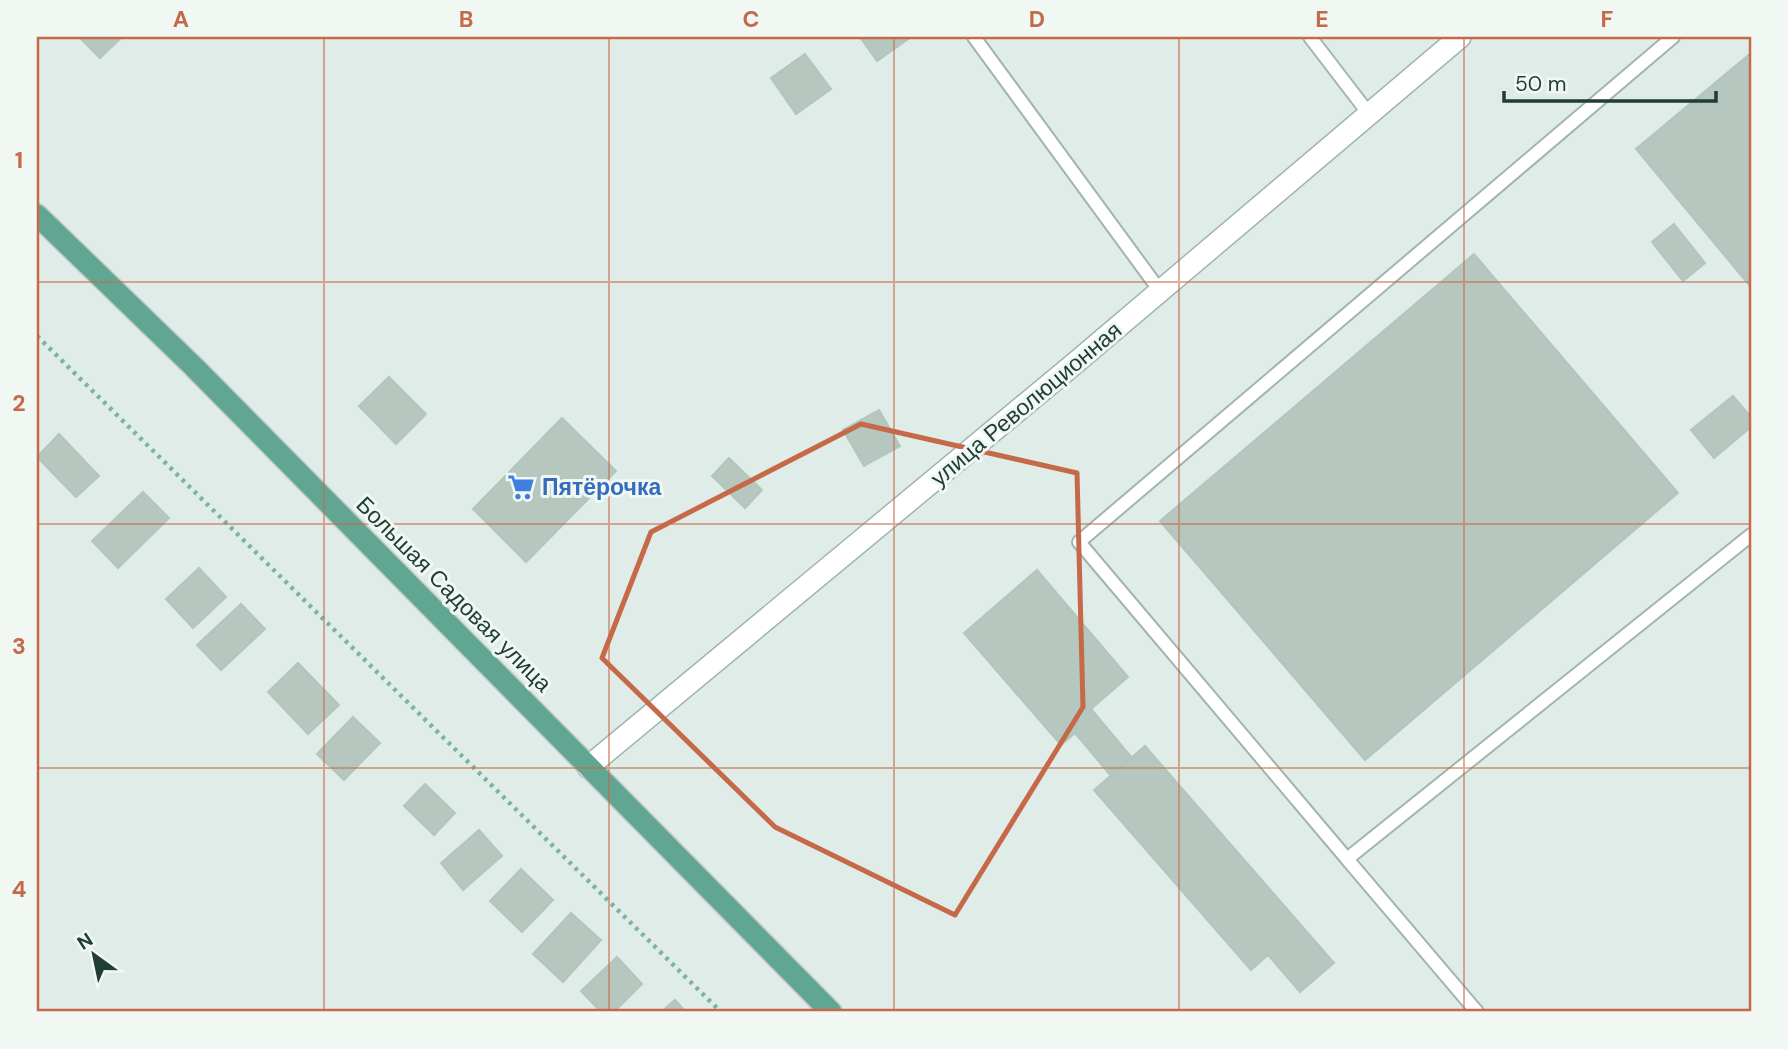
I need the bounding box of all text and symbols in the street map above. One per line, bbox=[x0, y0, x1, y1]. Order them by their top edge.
text: A bbox=[173, 4, 189, 34]
text: B bbox=[459, 4, 473, 34]
text: C bbox=[743, 4, 759, 34]
text: D bbox=[1029, 4, 1045, 34]
text: E bbox=[1315, 4, 1329, 34]
text: F bbox=[1601, 4, 1614, 34]
scale bar bbox=[1504, 60, 1716, 104]
text: 50 m bbox=[1515, 70, 1566, 98]
text: 1 bbox=[15, 145, 23, 175]
street label: улица Революционная bbox=[924, 315, 1128, 493]
text: 2 bbox=[12, 388, 26, 418]
supermarket icon: Пятёрочка bbox=[506, 472, 536, 502]
place label: Пятёрочка bbox=[542, 472, 661, 502]
street label: Большая Садовая улица bbox=[350, 490, 558, 698]
text: 3 bbox=[12, 631, 26, 661]
text: 4 bbox=[12, 874, 27, 904]
north arrow bbox=[60, 920, 130, 990]
text: N bbox=[72, 927, 98, 955]

